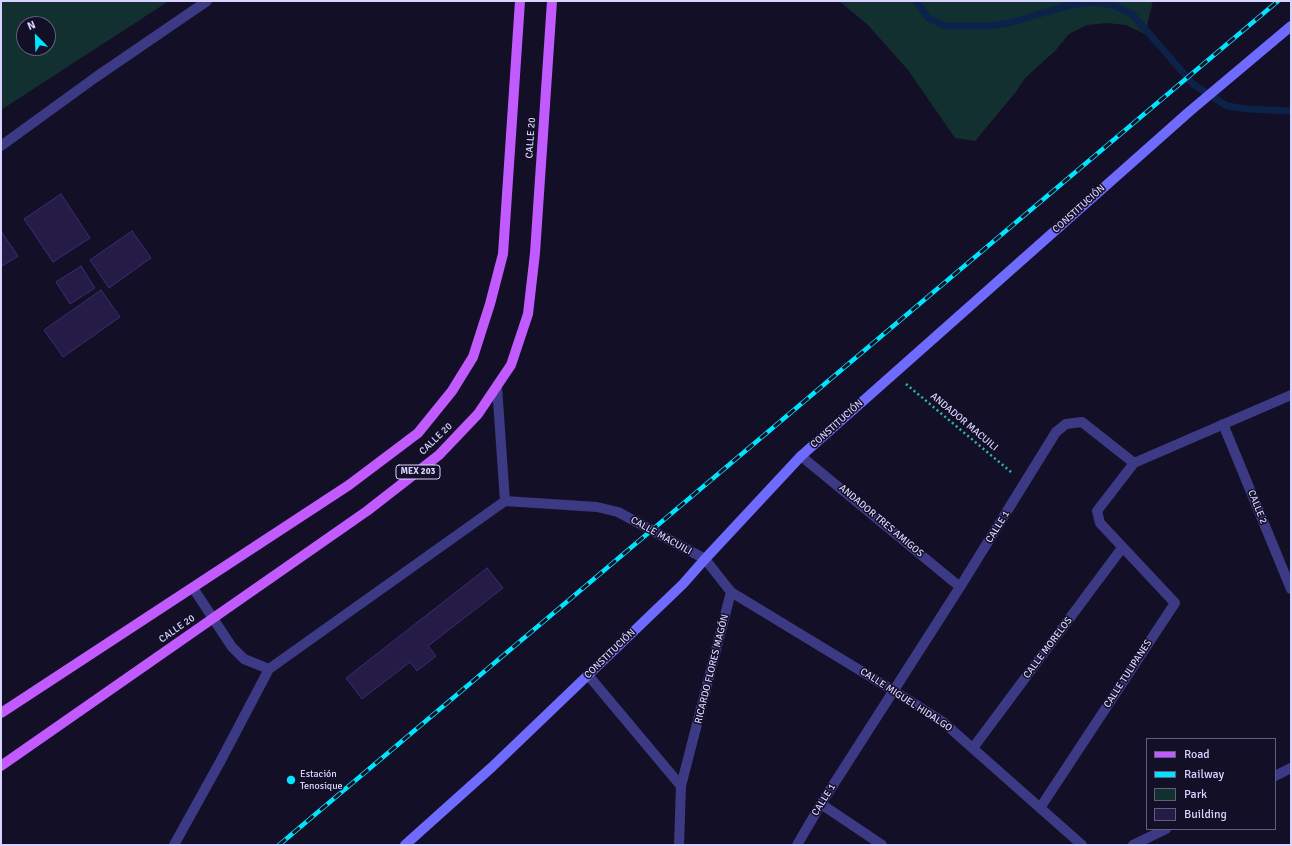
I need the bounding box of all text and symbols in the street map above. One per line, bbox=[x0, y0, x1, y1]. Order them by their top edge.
north arrow bbox=[16, 16, 56, 56]
text: N bbox=[25, 18, 38, 33]
street label: CALLE 20 bbox=[524, 117, 538, 159]
street label: CONSTITUCIÓN bbox=[1050, 182, 1108, 236]
street label: ANDADOR MACUILI bbox=[928, 390, 1000, 454]
street label: CONSTITUCIÓN bbox=[808, 397, 866, 451]
street label: CALLE 20 bbox=[417, 420, 455, 458]
road number: MEX 203 bbox=[396, 465, 440, 479]
street label: ANDADOR TRES AMIGOS bbox=[836, 482, 926, 560]
street label: CALLE 2 bbox=[1245, 488, 1269, 526]
street label: CALLE 1 bbox=[983, 509, 1013, 545]
street label: CALLE MACUILI bbox=[628, 514, 694, 558]
street label: CALLE 20 bbox=[157, 612, 197, 646]
street label: RICARDO FLORES MAGÓN bbox=[693, 613, 731, 725]
street label: CALLE MORELOS bbox=[1021, 615, 1075, 681]
street label: CONSTITUCIÓN bbox=[582, 627, 638, 681]
street label: CALLE TULIPANES bbox=[1101, 638, 1155, 710]
street label: CALLE MIGUEL HIDALGO bbox=[858, 666, 954, 734]
legend bbox=[1146, 738, 1276, 830]
text: Road bbox=[1184, 747, 1210, 762]
text: Railway bbox=[1184, 767, 1224, 782]
place label: Estación Tenosique bbox=[300, 768, 343, 792]
marker: Estación Tenosique bbox=[285, 774, 297, 786]
street label: CALLE 1 bbox=[809, 782, 839, 818]
text: Park bbox=[1184, 787, 1207, 802]
text: Building bbox=[1184, 807, 1227, 822]

